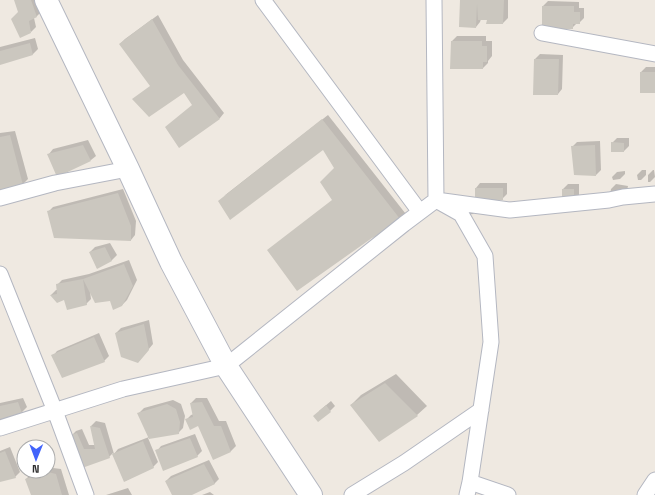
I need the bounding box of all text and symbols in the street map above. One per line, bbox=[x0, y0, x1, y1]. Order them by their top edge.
north arrow bbox=[16, 439, 56, 479]
text: N bbox=[32, 462, 40, 476]

